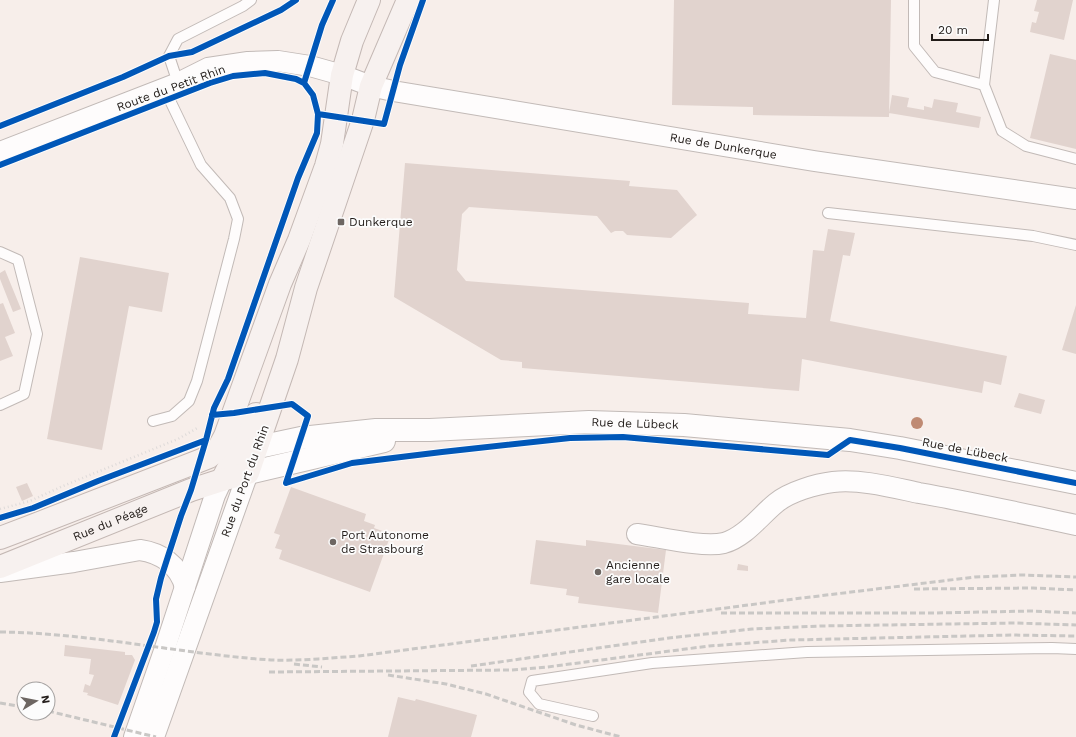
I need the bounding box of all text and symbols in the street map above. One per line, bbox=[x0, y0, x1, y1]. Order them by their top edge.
scale bar bbox=[932, 16, 988, 42]
text: 20 m bbox=[938, 23, 968, 37]
street label: Route du Petit Rhin bbox=[115, 62, 227, 114]
street label: Rue de Dunkerque bbox=[669, 130, 778, 162]
place label: Dunkerque bbox=[349, 215, 413, 229]
marker: Dunkerque bbox=[336, 217, 346, 227]
street label: Rue de Lübeck bbox=[591, 415, 679, 432]
street label: Rue du Port du Rhin bbox=[218, 423, 272, 539]
street label: Rue de Lübeck bbox=[921, 435, 1009, 465]
street label: Rue du Péage bbox=[71, 501, 150, 544]
place label: Port Autonome de Strasbourg bbox=[341, 528, 429, 556]
marker: Port Autonome de Strasbourg bbox=[328, 537, 338, 547]
place label: Ancienne gare locale bbox=[606, 558, 670, 586]
marker: Ancienne gare locale bbox=[593, 567, 603, 577]
north arrow bbox=[16, 681, 56, 721]
text: N bbox=[38, 694, 52, 704]

